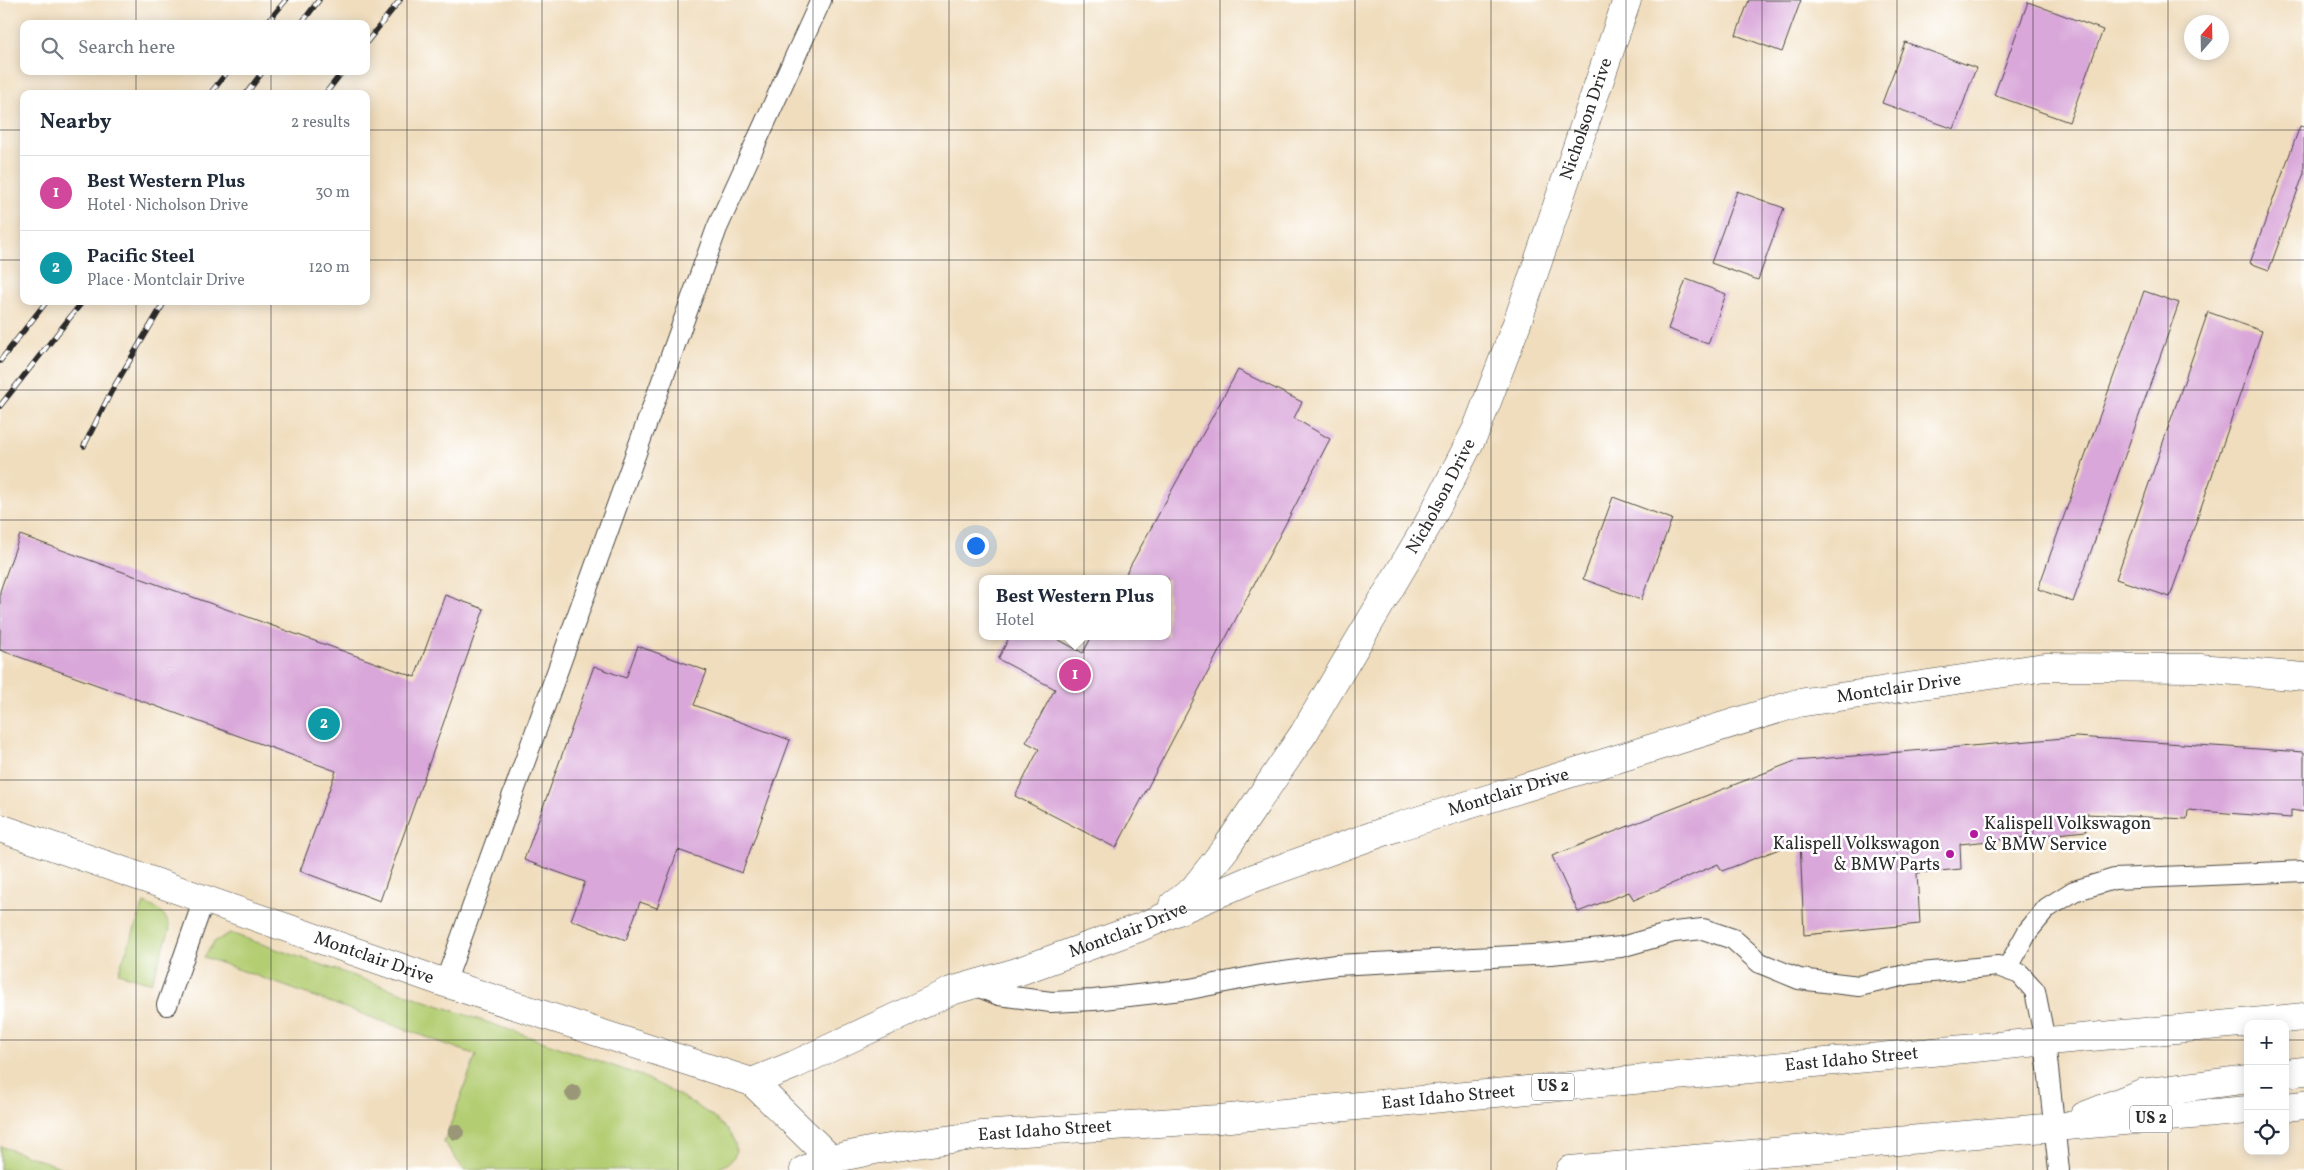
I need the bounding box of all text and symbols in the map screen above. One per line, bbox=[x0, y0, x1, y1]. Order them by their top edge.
north arrow bbox=[2184, 15, 2229, 60]
search box bbox=[20, 20, 370, 75]
icon: search bbox=[38, 34, 66, 62]
text: Search here bbox=[78, 35, 175, 61]
street label: Nicholson Drive bbox=[1554, 55, 1619, 183]
text: Nearby bbox=[40, 108, 111, 137]
text: 2 results bbox=[291, 112, 350, 134]
text: Best Western Plus bbox=[87, 169, 245, 195]
text: 1 bbox=[53, 182, 59, 204]
text: 30 m bbox=[315, 182, 350, 204]
text: Hotel · Nicholson Drive bbox=[87, 195, 248, 217]
text: Pacific Steel bbox=[87, 244, 195, 270]
text: 2 bbox=[52, 257, 60, 279]
text: 120 m bbox=[308, 257, 350, 279]
text: Place · Montclair Drive bbox=[87, 270, 245, 292]
street label: Nicholson Drive bbox=[1400, 434, 1482, 559]
your location bbox=[963, 533, 989, 559]
popup bbox=[979, 575, 1171, 640]
text: Best Western Plus bbox=[996, 584, 1154, 610]
text: Hotel bbox=[996, 610, 1034, 632]
pin: 1 bbox=[1059, 656, 1091, 694]
street label: Montclair Drive bbox=[1835, 667, 1963, 710]
pin: 2 bbox=[308, 705, 340, 743]
street label: Montclair Drive bbox=[1445, 762, 1572, 823]
place label: Kalispell Volkswagon & BMW Service bbox=[1984, 812, 2152, 858]
marker: Kalispell Volkswagon & BMW Service bbox=[1968, 828, 1980, 840]
place label: Kalispell Volkswagon & BMW Parts bbox=[1773, 832, 1940, 878]
marker: Kalispell Volkswagon & BMW Parts bbox=[1944, 848, 1956, 860]
street label: Montclair Drive bbox=[1065, 896, 1191, 965]
street label: Montclair Drive bbox=[311, 926, 437, 991]
map controls bbox=[2244, 1020, 2289, 1155]
button: + bbox=[2244, 1020, 2289, 1065]
street label: East Idaho Street bbox=[1784, 1041, 1919, 1078]
button: − bbox=[2244, 1065, 2289, 1110]
road number: US 2 bbox=[1532, 1074, 1574, 1100]
street label: East Idaho Street bbox=[1380, 1079, 1516, 1116]
road number: US 2 bbox=[2130, 1106, 2172, 1132]
button: locate bbox=[2244, 1110, 2289, 1155]
street label: East Idaho Street bbox=[977, 1114, 1112, 1148]

